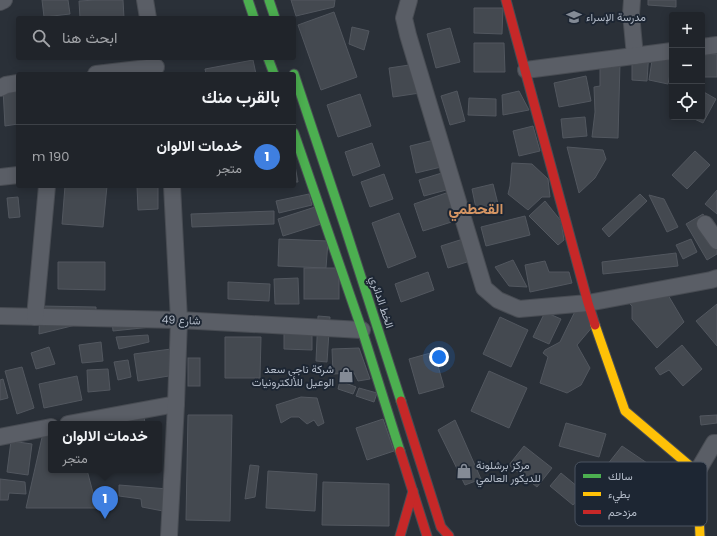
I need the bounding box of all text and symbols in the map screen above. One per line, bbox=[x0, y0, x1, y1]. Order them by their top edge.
school or university icon: مدرسة الإسراء bbox=[565, 8, 583, 26]
place label: مدرسة الإسراء bbox=[586, 9, 646, 25]
map controls bbox=[669, 12, 705, 120]
button: + bbox=[669, 12, 705, 48]
search box bbox=[16, 16, 296, 60]
icon: search bbox=[30, 27, 52, 49]
text: ابحث هنا bbox=[62, 27, 117, 48]
button: − bbox=[669, 48, 705, 84]
button: locate bbox=[669, 84, 705, 120]
text: بالقرب منك bbox=[202, 85, 280, 109]
text: خدمات الالوان bbox=[156, 135, 242, 156]
text: 190 m bbox=[32, 147, 69, 166]
text: 1 bbox=[265, 147, 269, 166]
text: متجر bbox=[217, 159, 242, 178]
district label: القحطمي bbox=[449, 198, 503, 222]
street label: الخط الدائري bbox=[364, 274, 398, 331]
street label: شارع 49 bbox=[161, 311, 201, 329]
your location bbox=[429, 347, 449, 367]
place label: شركة ناجي سعد الوعيل للألكترونيات bbox=[252, 361, 334, 390]
shop icon: شركة ناجي سعد الوعيل للألكترونيات bbox=[337, 366, 355, 384]
popup bbox=[48, 421, 162, 473]
text: خدمات الالوان bbox=[62, 425, 148, 446]
text: متجر bbox=[62, 449, 88, 468]
place label: مركز برشلونة للديكور العالمي bbox=[476, 457, 541, 488]
shop icon: مركز برشلونة للديكور العالمي bbox=[455, 462, 473, 480]
legend bbox=[575, 462, 707, 526]
text: سالك bbox=[608, 468, 633, 484]
pin: 1 bbox=[92, 486, 118, 519]
text: بطيء bbox=[608, 486, 630, 504]
text: مزدحم bbox=[608, 504, 637, 520]

